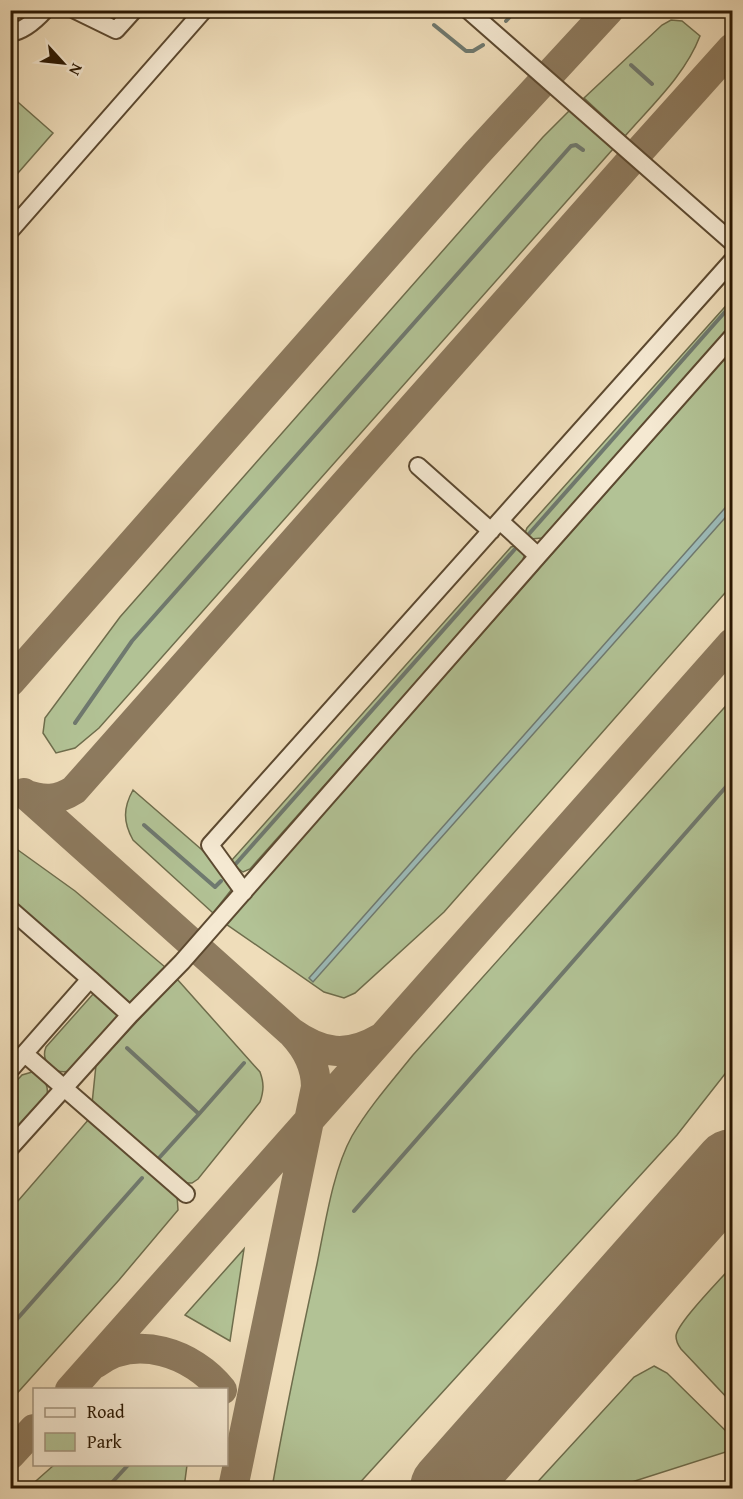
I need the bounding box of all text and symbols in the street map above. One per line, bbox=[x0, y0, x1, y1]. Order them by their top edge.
north arrow bbox=[33, 33, 93, 93]
text: N bbox=[63, 60, 89, 80]
legend bbox=[33, 1388, 228, 1466]
text: Road bbox=[87, 1398, 125, 1425]
text: Park bbox=[87, 1428, 123, 1455]

